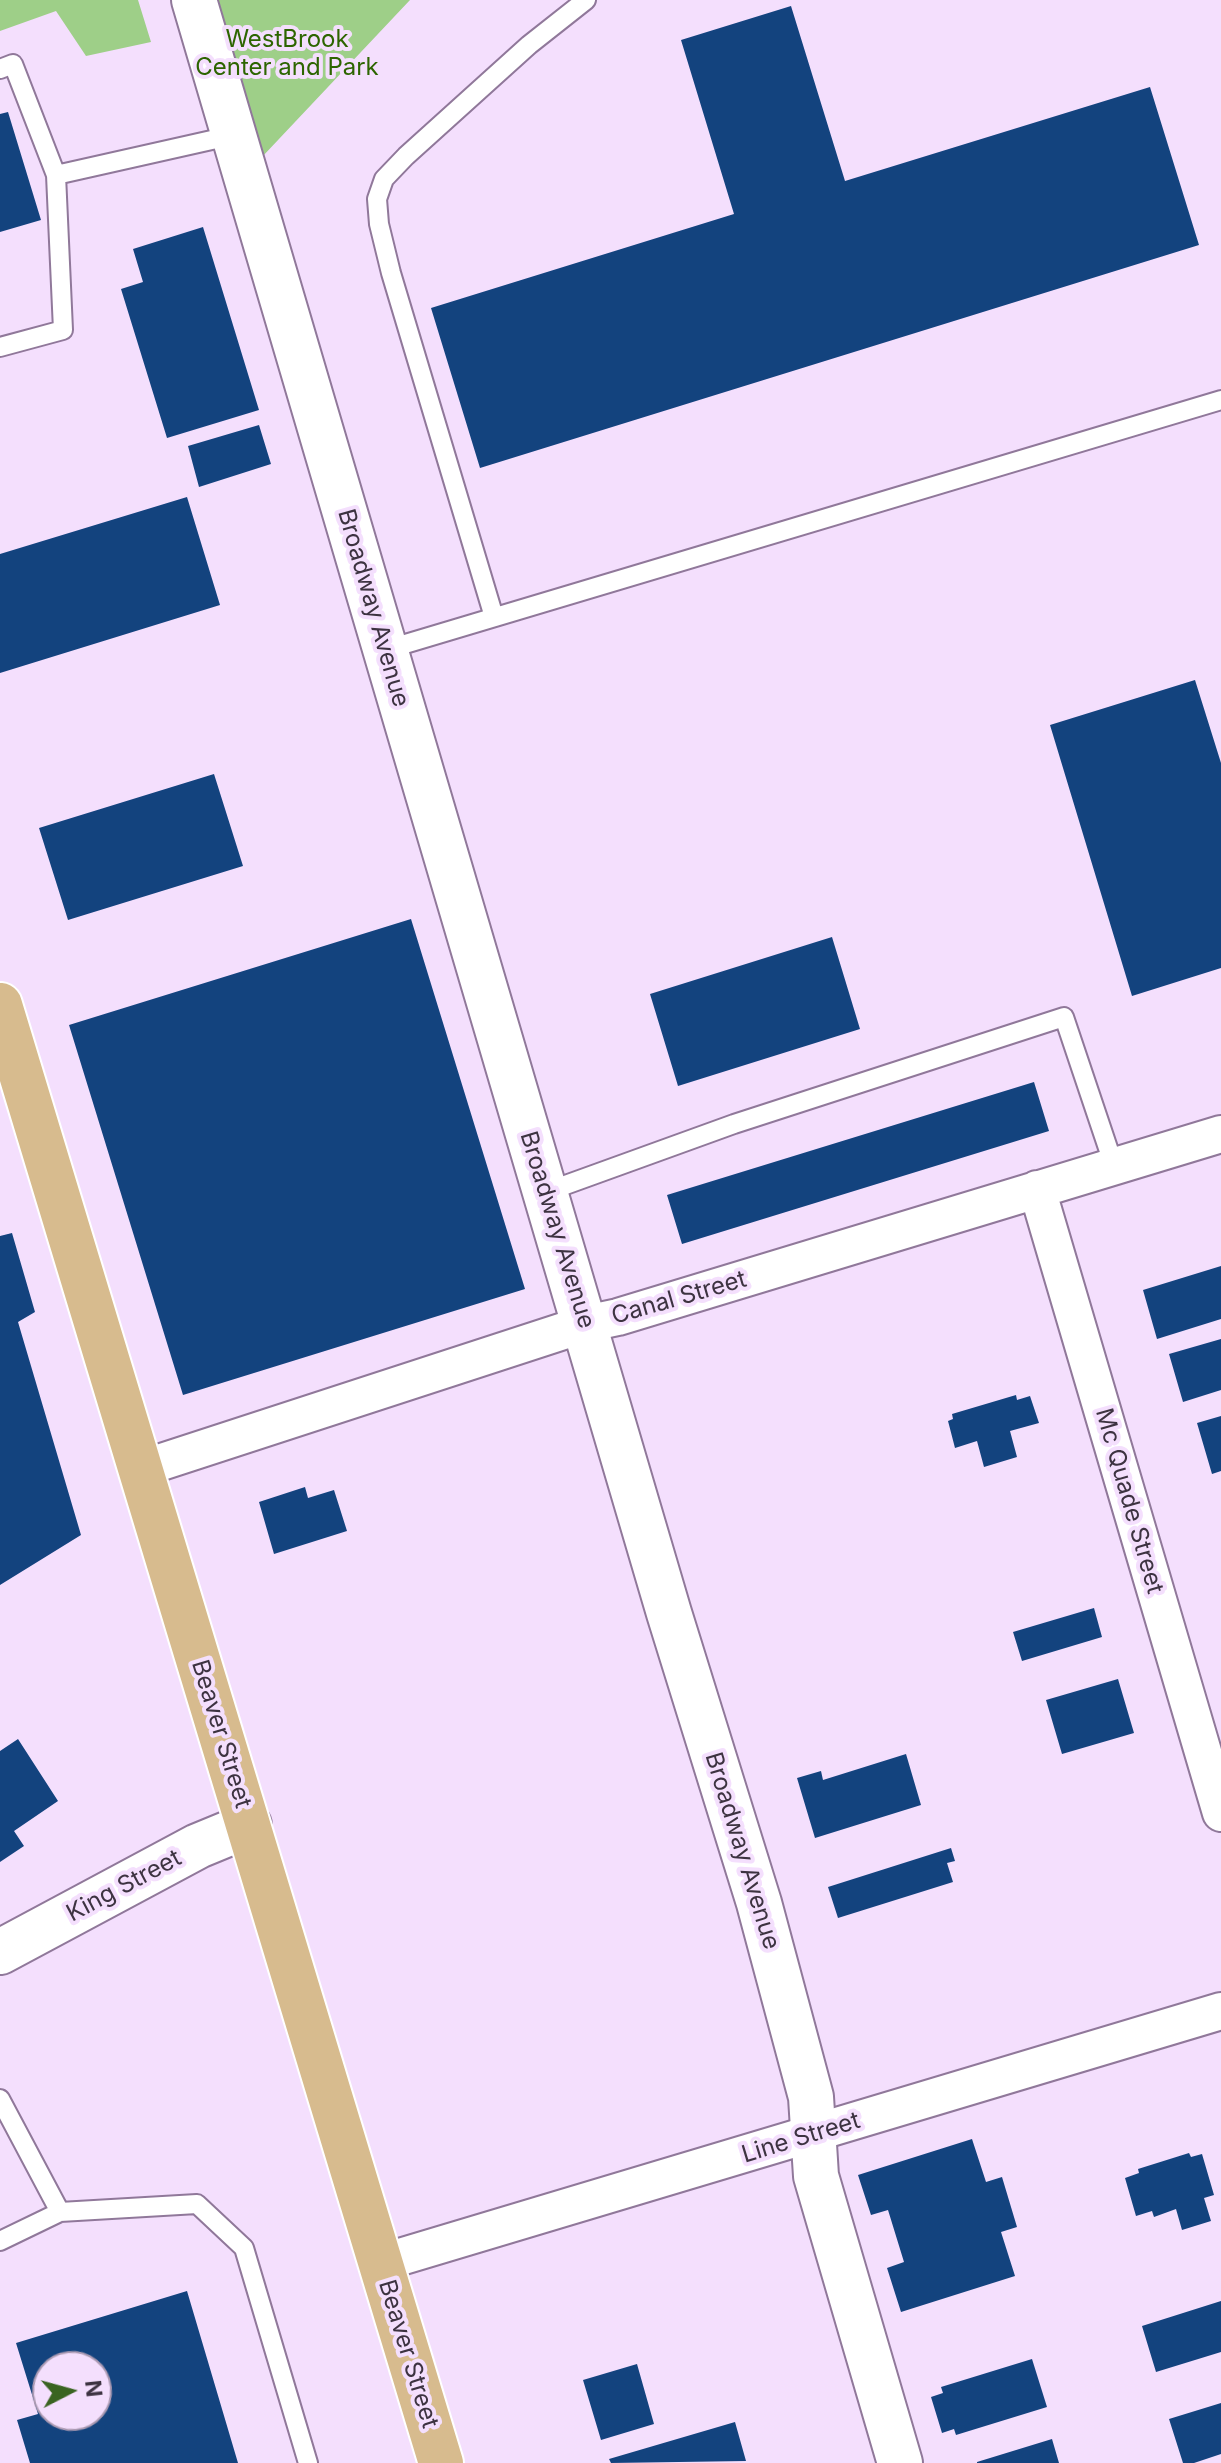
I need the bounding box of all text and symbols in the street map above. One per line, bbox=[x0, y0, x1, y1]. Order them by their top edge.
park label: WestBrook Center and Park bbox=[195, 26, 379, 82]
street label: Broadway Avenue bbox=[331, 506, 415, 710]
street label: Broadway Avenue bbox=[513, 1128, 601, 1332]
street label: Canal Street bbox=[608, 1265, 750, 1331]
street label: Mc Quade Street bbox=[1089, 1405, 1169, 1597]
street label: Beaver Street bbox=[185, 1656, 257, 1812]
street label: Broadway Avenue bbox=[698, 1749, 786, 1953]
street label: King Street bbox=[62, 1844, 186, 1928]
street label: Line Street bbox=[738, 2106, 864, 2170]
street label: Beaver Street bbox=[372, 2276, 444, 2432]
north arrow bbox=[32, 2351, 112, 2431]
text: N bbox=[80, 2379, 108, 2398]

